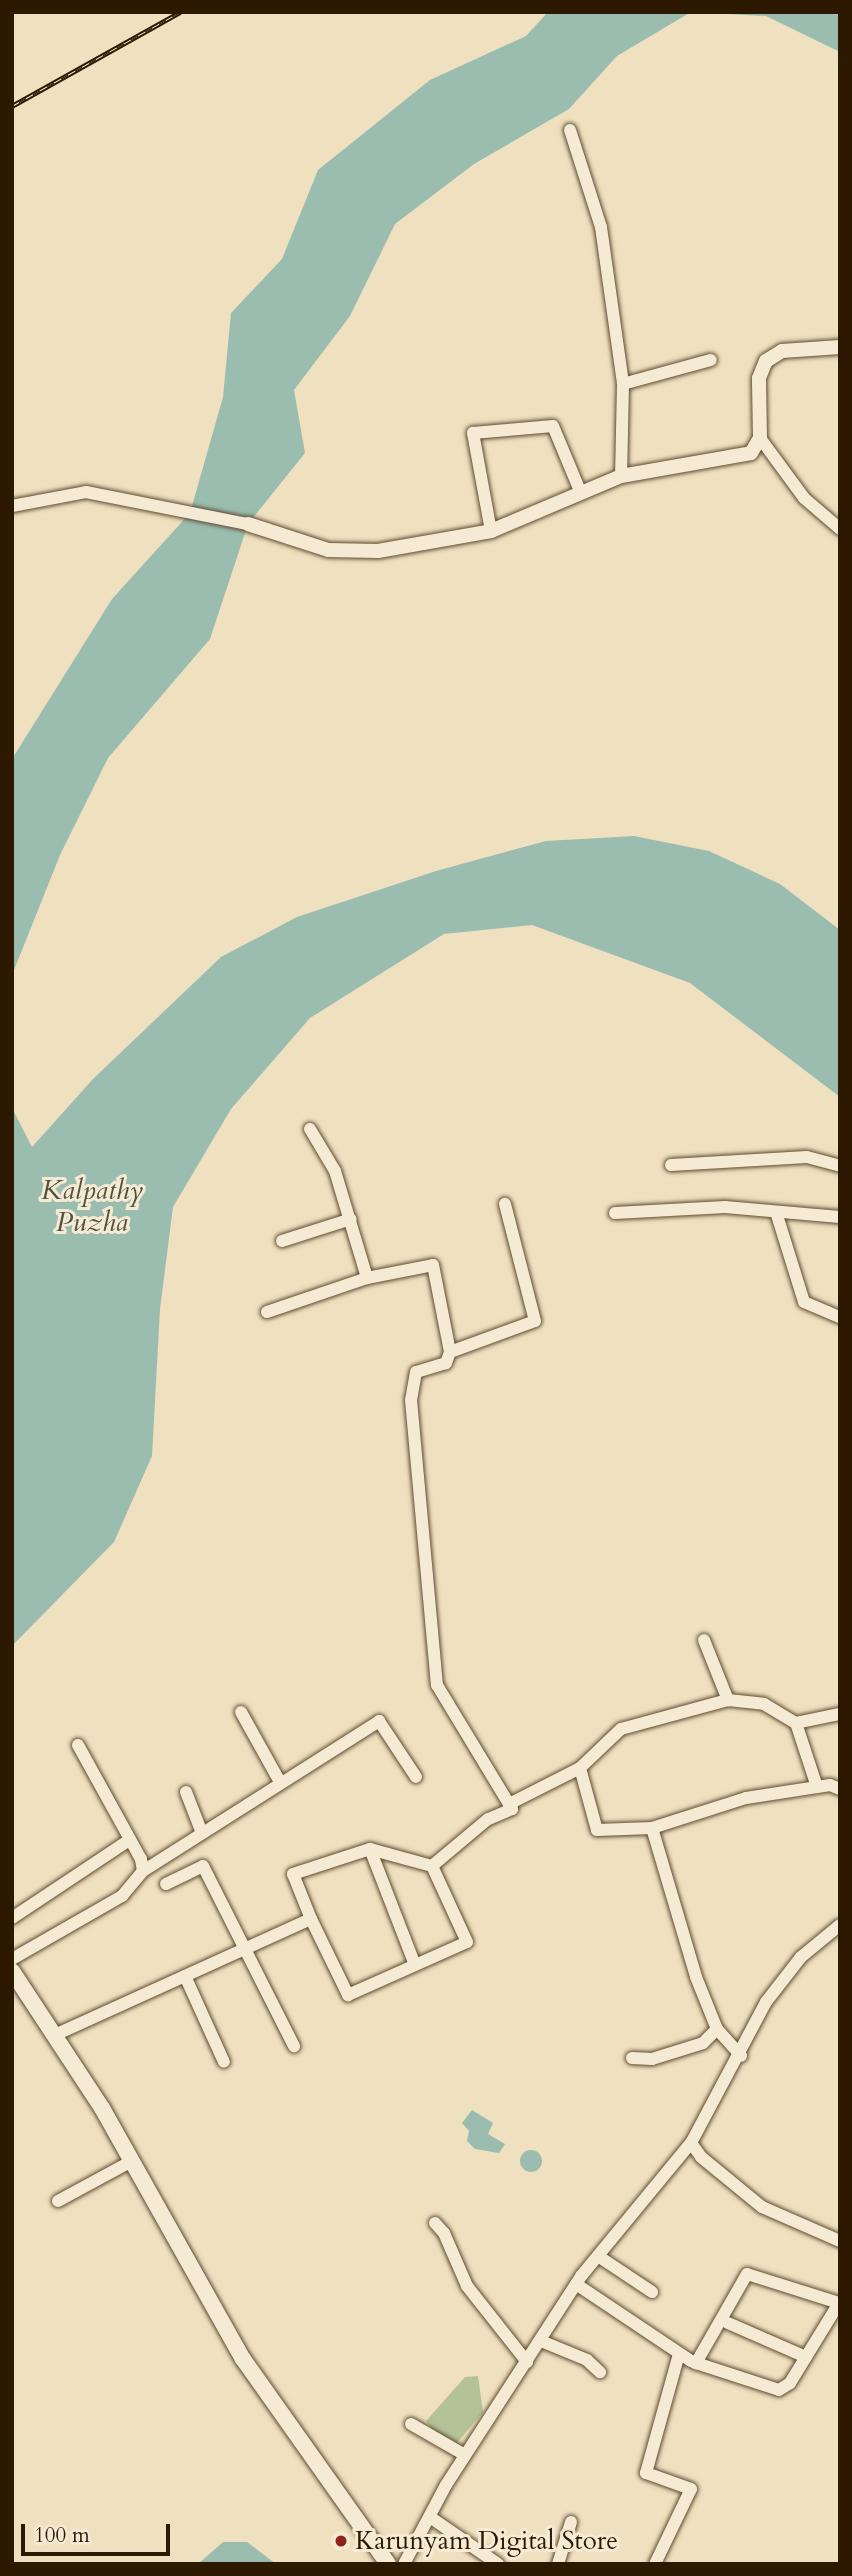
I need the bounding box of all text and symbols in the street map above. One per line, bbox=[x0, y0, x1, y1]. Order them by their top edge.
water label: Kalpathy Puzha bbox=[41, 1173, 143, 1239]
scale bar bbox=[24, 2510, 173, 2554]
text: 100 m bbox=[34, 2521, 90, 2550]
place label: Karunyam Digital Store bbox=[355, 2525, 618, 2557]
marker: Karunyam Digital Store bbox=[333, 2533, 349, 2549]

